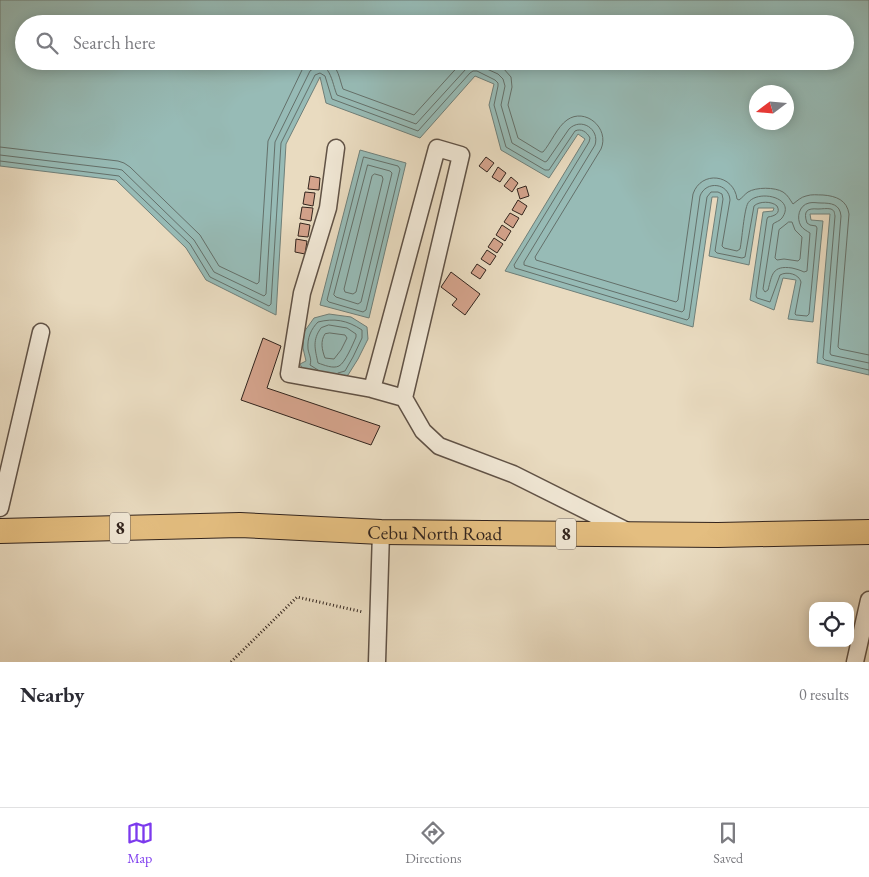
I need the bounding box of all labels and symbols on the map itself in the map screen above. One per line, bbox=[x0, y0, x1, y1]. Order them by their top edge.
north arrow bbox=[749, 85, 794, 130]
road number: 8 bbox=[110, 512, 130, 544]
road number: 8 bbox=[556, 518, 576, 550]
street label: Cebu North Road bbox=[367, 519, 503, 546]

